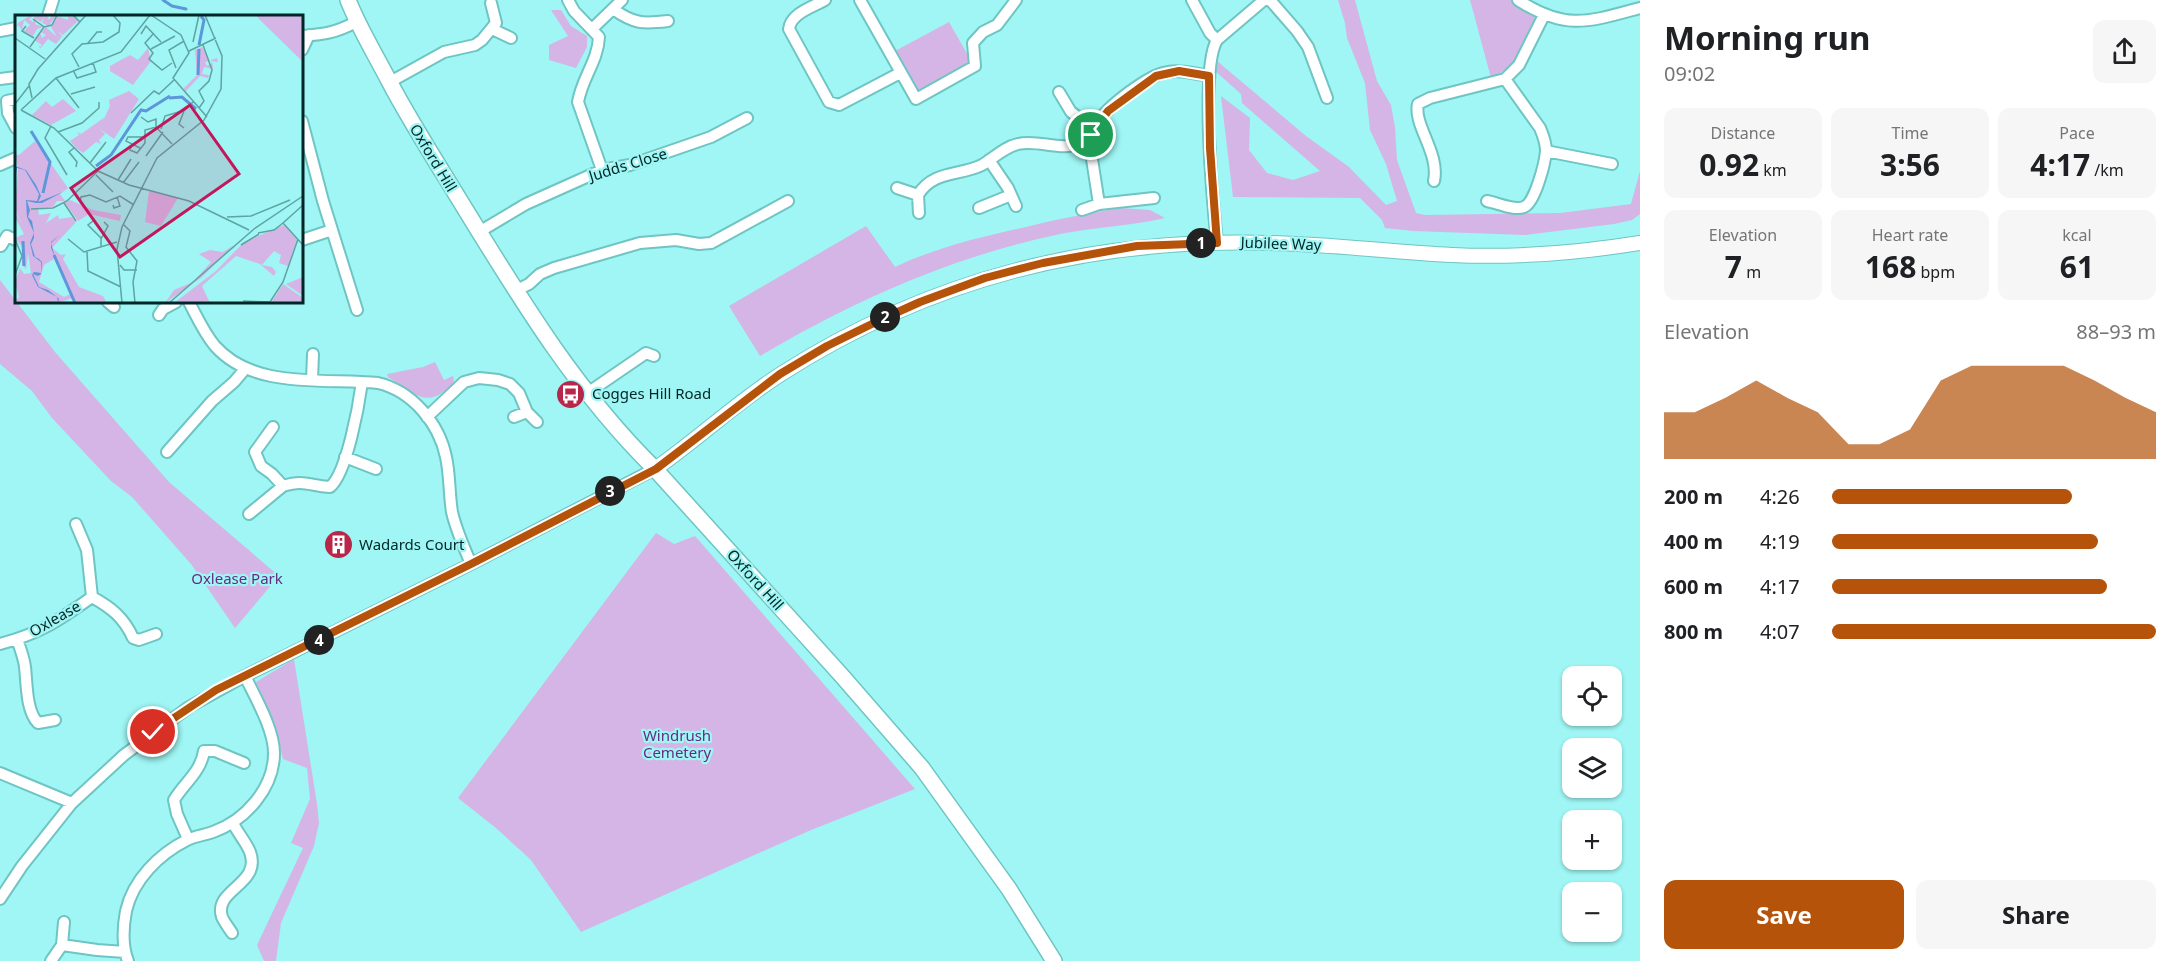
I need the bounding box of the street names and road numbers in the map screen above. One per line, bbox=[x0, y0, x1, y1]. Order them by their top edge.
street label: Oxford Hill bbox=[406, 120, 462, 195]
street label: Judds Close bbox=[584, 143, 669, 186]
street label: Jubilee Way bbox=[1238, 232, 1322, 254]
street label: Oxford Hill bbox=[723, 545, 788, 614]
street label: Oxlease bbox=[25, 595, 84, 641]

